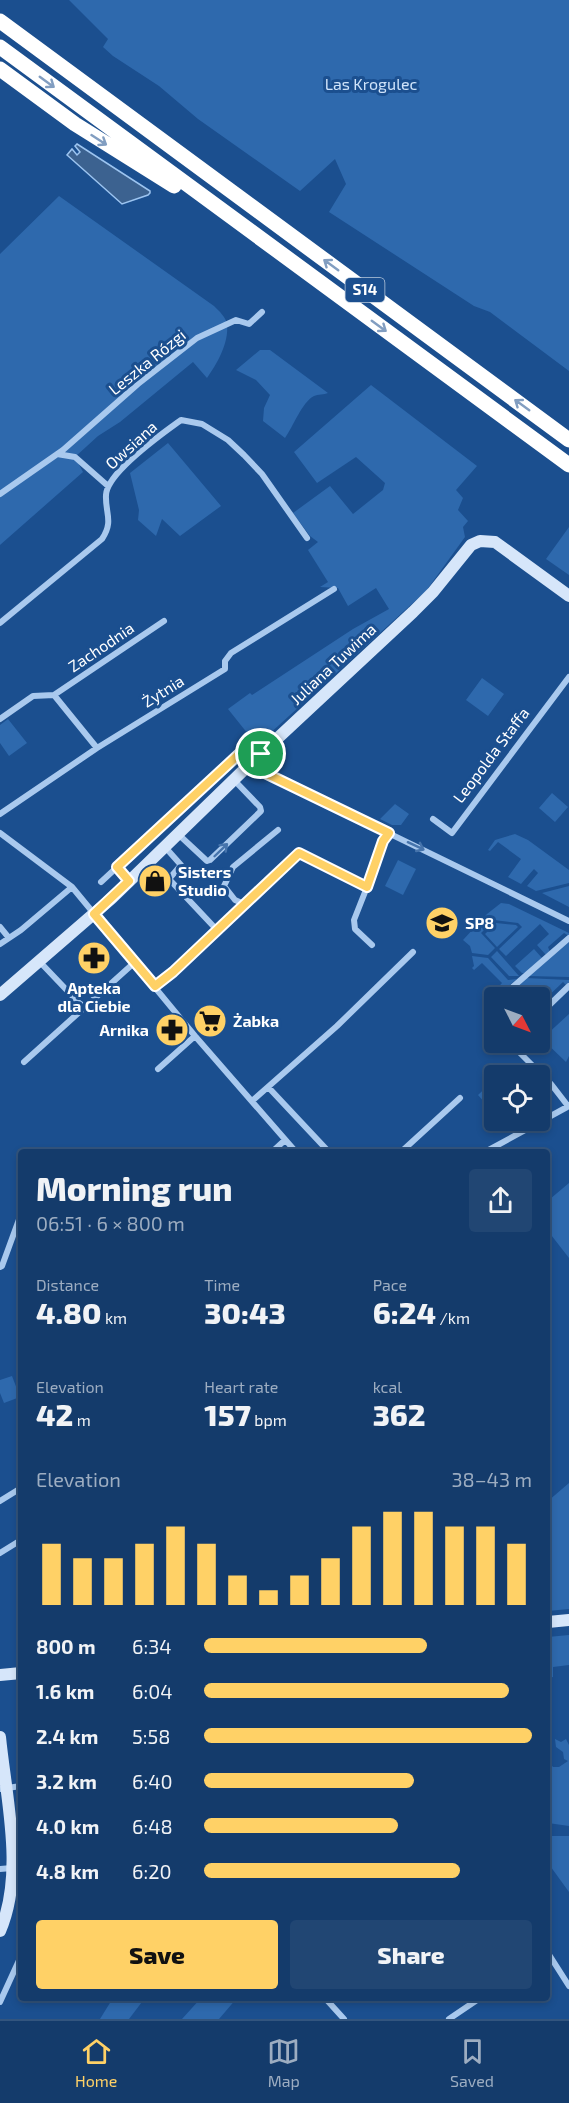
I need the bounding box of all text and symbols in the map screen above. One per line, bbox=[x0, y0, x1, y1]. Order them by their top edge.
park label: Las Krogulec bbox=[325, 74, 418, 93]
one-way arrow bbox=[39, 76, 55, 88]
one-way arrow bbox=[90, 134, 107, 146]
one-way arrow bbox=[323, 259, 339, 271]
road number: S14 bbox=[346, 278, 385, 302]
one-way arrow bbox=[370, 319, 386, 332]
street label: Leszka Rózgi bbox=[104, 325, 189, 398]
one-way arrow bbox=[514, 399, 530, 412]
street label: Owsiana bbox=[101, 417, 160, 473]
street label: Zachodnia bbox=[64, 618, 137, 676]
street label: Juliana Tuwima bbox=[286, 619, 379, 708]
street label: Żytnia bbox=[138, 670, 187, 711]
street label: Leopolda Staffa bbox=[449, 703, 533, 806]
pin bbox=[235, 728, 286, 779]
icon: arrive bbox=[244, 737, 277, 770]
one-way arrow bbox=[406, 840, 424, 852]
one-way arrow bbox=[214, 843, 229, 857]
place label: Sisters Studio bbox=[178, 862, 231, 899]
shop icon: Sisters Studio bbox=[137, 863, 173, 899]
school or university icon: SP8 bbox=[424, 905, 460, 941]
place label: SP8 bbox=[465, 913, 494, 932]
pharmacy icon: Apteka dla Ciebie bbox=[76, 940, 112, 976]
place label: Apteka dla Ciebie bbox=[57, 978, 131, 1015]
north arrow bbox=[484, 987, 550, 1053]
map controls bbox=[484, 987, 550, 1131]
supermarket icon: Żabka bbox=[192, 1003, 228, 1039]
place label: Żabka bbox=[233, 1011, 279, 1030]
pharmacy icon: Arnika bbox=[154, 1012, 190, 1048]
place label: Arnika bbox=[100, 1020, 149, 1039]
button: locate bbox=[484, 1065, 550, 1131]
text: Morning run bbox=[36, 1168, 233, 1208]
button: share bbox=[469, 1169, 532, 1232]
text: 06:51 · 6 × 800 m bbox=[36, 1211, 185, 1235]
text: Distance bbox=[36, 1275, 99, 1294]
text: Time bbox=[204, 1275, 240, 1294]
text: Pace bbox=[373, 1275, 407, 1294]
text: 4.80 bbox=[36, 1294, 101, 1330]
text: 30:43 bbox=[204, 1294, 286, 1330]
text: 6:24 bbox=[373, 1294, 436, 1330]
text: km bbox=[101, 1308, 127, 1327]
text: /km bbox=[436, 1308, 470, 1327]
text: Elevation bbox=[36, 1377, 104, 1396]
text: Heart rate bbox=[204, 1377, 278, 1396]
text: kcal bbox=[373, 1377, 402, 1396]
text: 42 bbox=[36, 1396, 73, 1432]
text: 157 bbox=[204, 1396, 251, 1432]
text: 362 bbox=[373, 1396, 426, 1432]
text: m bbox=[73, 1410, 91, 1429]
text: bpm bbox=[251, 1410, 287, 1429]
text: Elevation bbox=[36, 1467, 121, 1491]
text: 38–43 m bbox=[452, 1467, 532, 1491]
text: 800 m bbox=[36, 1634, 96, 1658]
text: 6:34 bbox=[132, 1634, 172, 1658]
text: 1.6 km bbox=[36, 1679, 94, 1703]
text: 6:04 bbox=[132, 1679, 173, 1703]
text: 2.4 km bbox=[36, 1724, 98, 1748]
text: 5:58 bbox=[132, 1724, 170, 1748]
text: 3.2 km bbox=[36, 1769, 97, 1793]
text: 6:40 bbox=[132, 1769, 173, 1793]
text: 4.0 km bbox=[36, 1814, 99, 1838]
text: 6:48 bbox=[132, 1814, 173, 1838]
text: 4.8 km bbox=[36, 1859, 99, 1883]
text: 6:20 bbox=[132, 1859, 171, 1883]
button: Save bbox=[36, 1920, 278, 1989]
button: Share bbox=[290, 1920, 532, 1989]
tab: Home bbox=[75, 2035, 117, 2090]
tab: Map bbox=[267, 2035, 300, 2090]
tab: Saved bbox=[450, 2035, 494, 2090]

